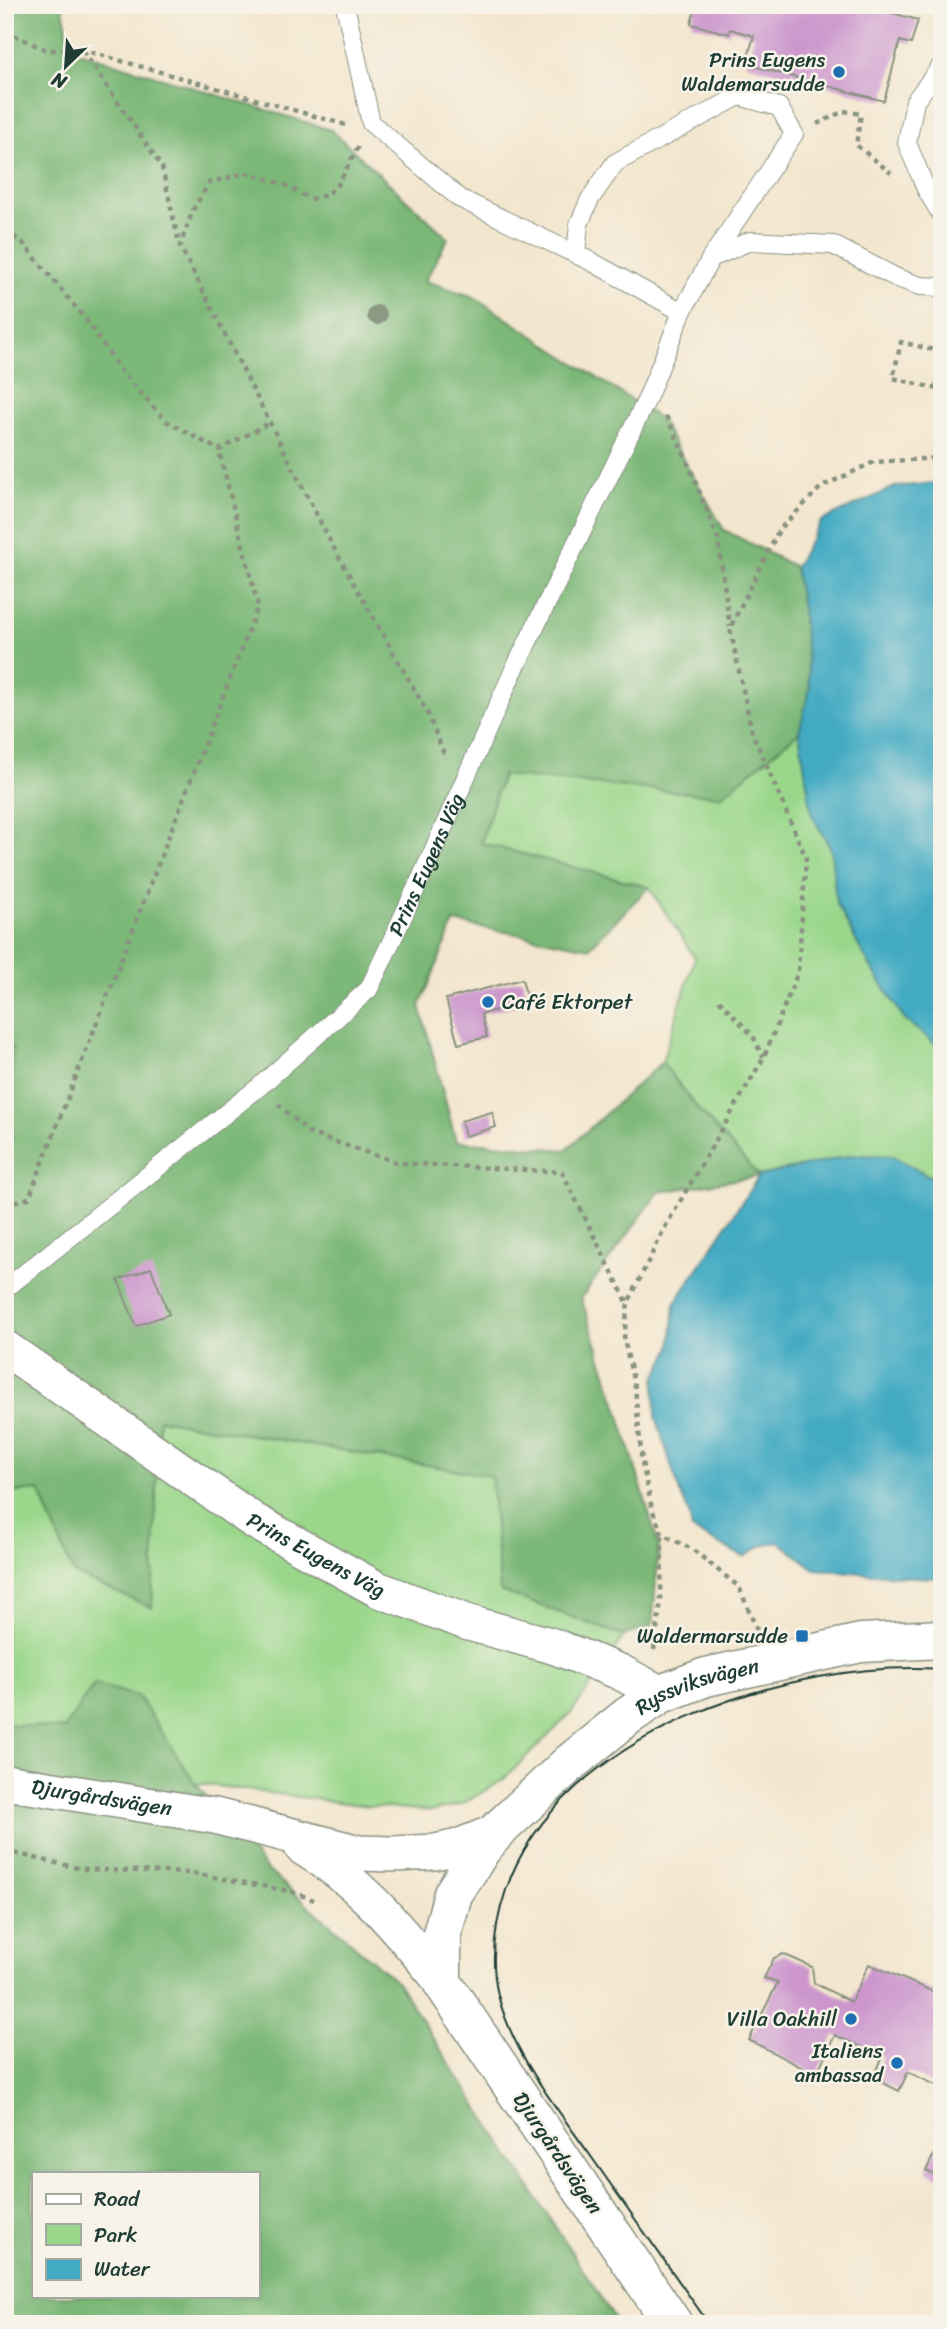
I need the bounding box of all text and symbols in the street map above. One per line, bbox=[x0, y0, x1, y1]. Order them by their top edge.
north arrow bbox=[32, 32, 102, 102]
place label: Prins Eugens Waldemarsudde bbox=[681, 41, 825, 103]
text: N bbox=[45, 63, 73, 99]
marker: Prins Eugens Waldemarsudde bbox=[831, 64, 847, 80]
street label: Prins Eugens Väg bbox=[377, 786, 476, 943]
place label: Café Ektorpet bbox=[502, 983, 634, 1021]
marker: Café Ektorpet bbox=[480, 994, 496, 1010]
street label: Prins Eugens Väg bbox=[239, 1501, 391, 1609]
place label: Waldermarsudde bbox=[637, 1617, 788, 1655]
marker: Waldermarsudde bbox=[794, 1628, 810, 1644]
street label: Ryssviksvägen bbox=[627, 1647, 763, 1726]
street label: Djurgårdsvägen bbox=[29, 1768, 175, 1828]
place label: Villa Oakhill bbox=[727, 2000, 838, 2038]
marker: Villa Oakhill bbox=[843, 2011, 859, 2027]
place label: Italiens ambassad bbox=[795, 2032, 885, 2094]
marker: Italiens ambassad bbox=[889, 2055, 905, 2071]
street label: Djurgårdsvägen bbox=[503, 2084, 613, 2222]
legend bbox=[32, 2172, 259, 2298]
text: Road bbox=[94, 2180, 141, 2218]
text: Park bbox=[94, 2216, 137, 2254]
text: Water bbox=[94, 2250, 151, 2288]

